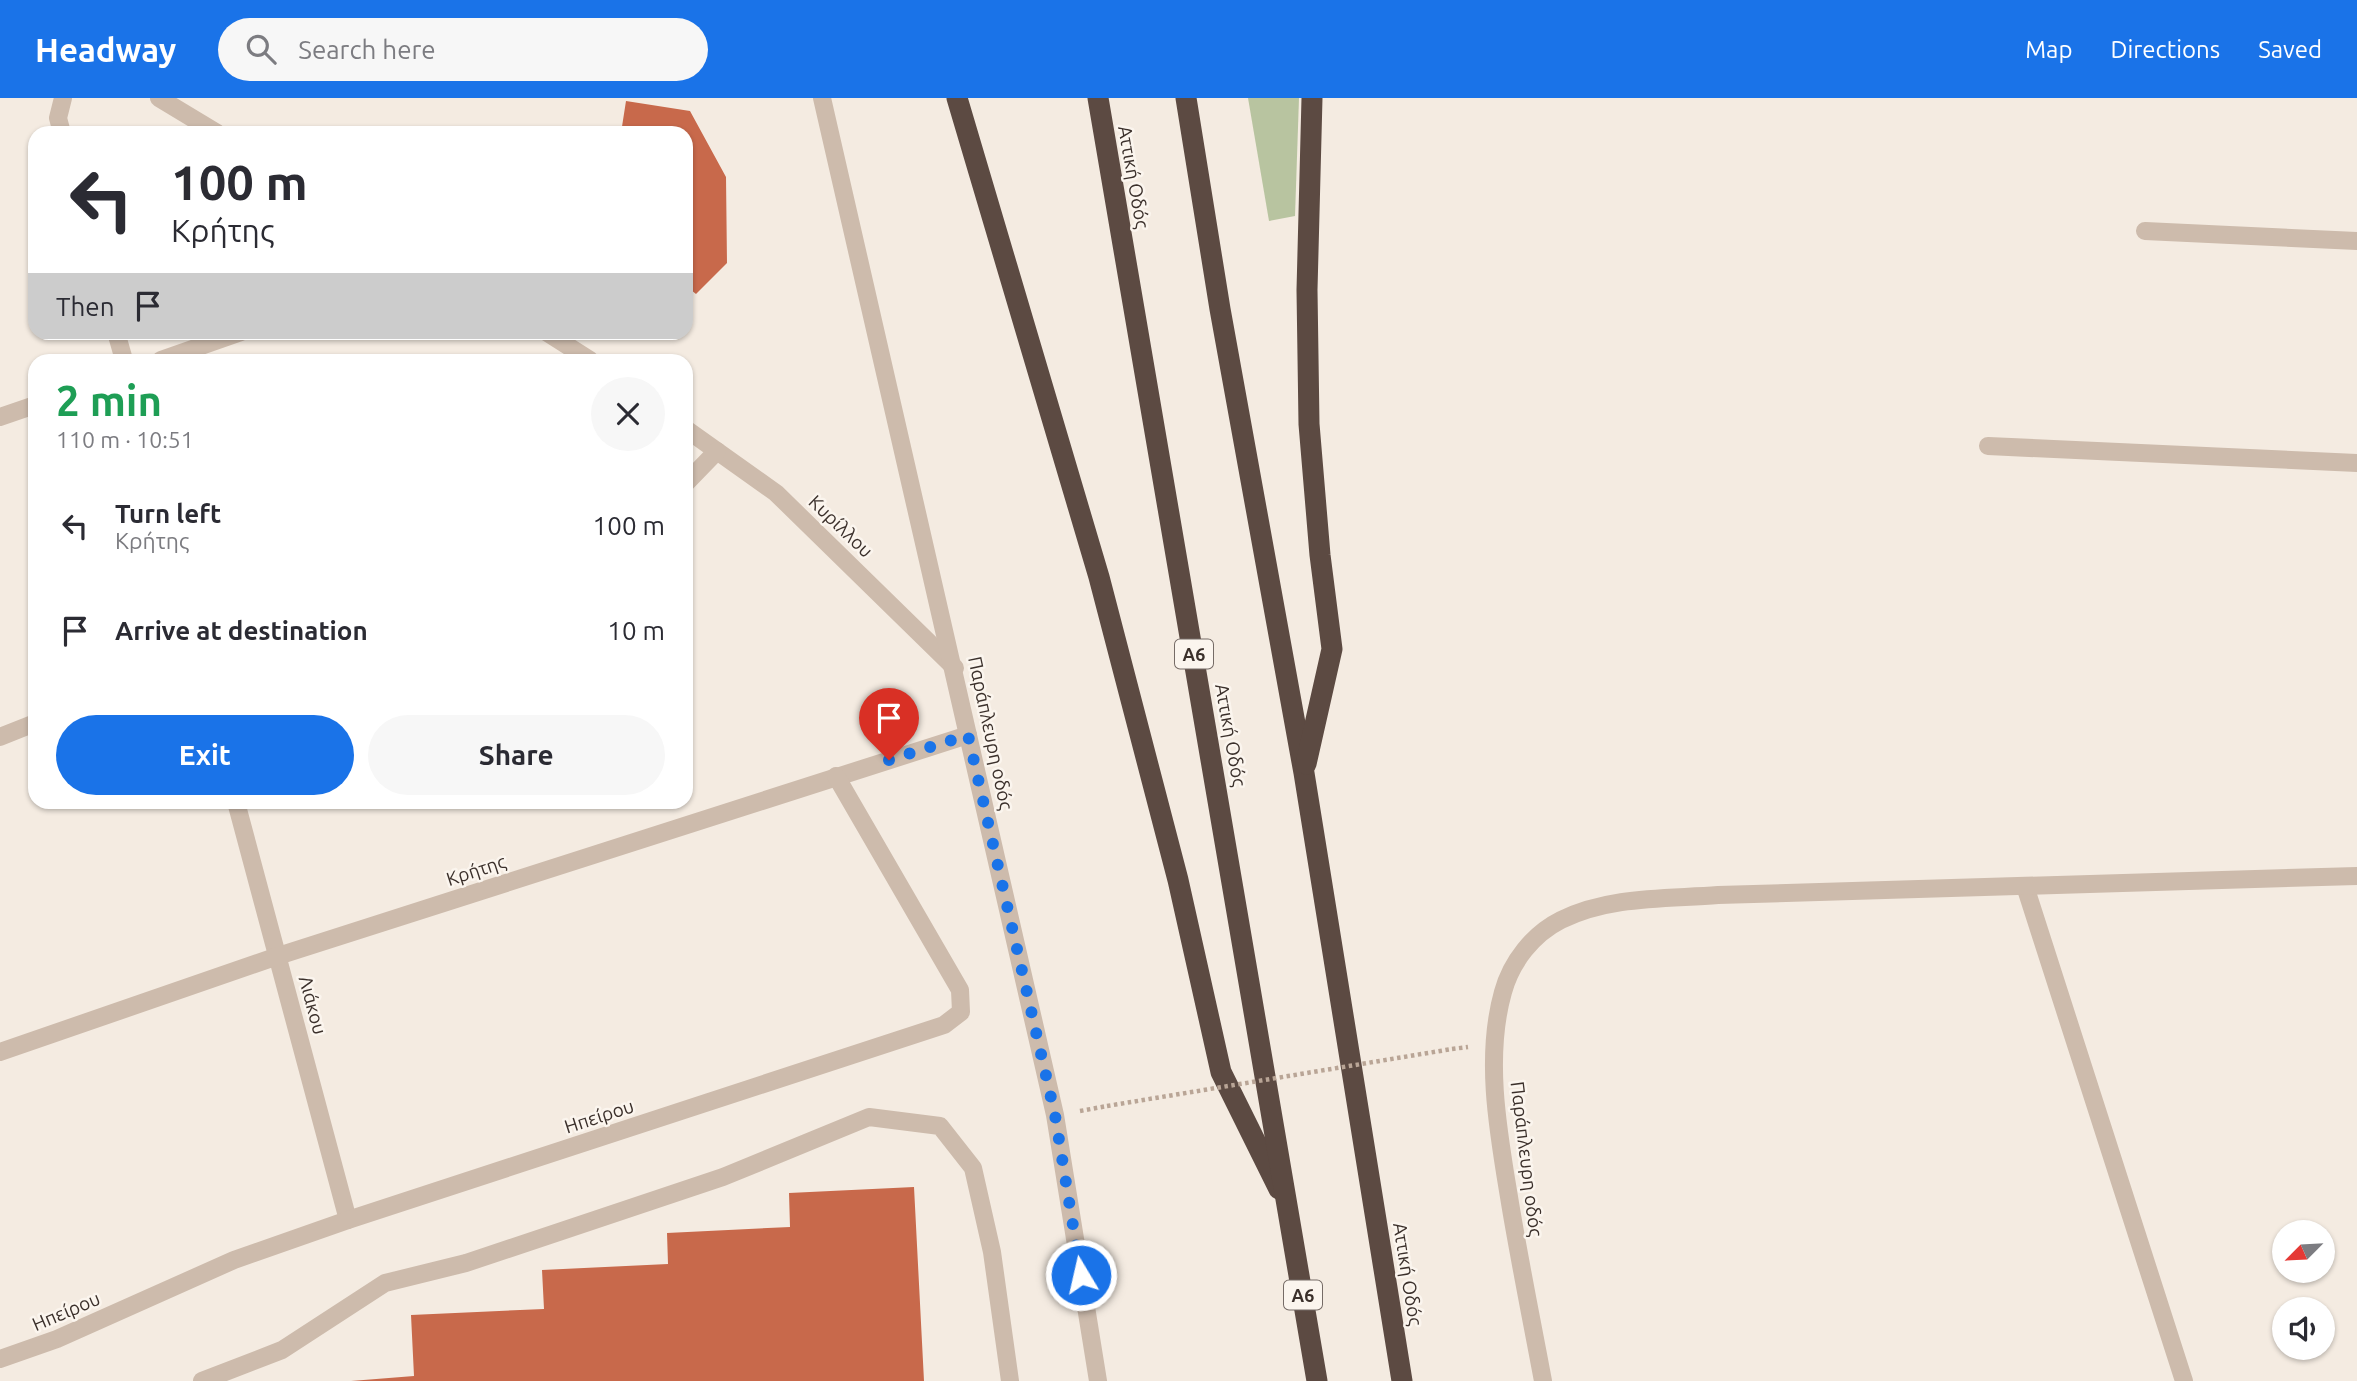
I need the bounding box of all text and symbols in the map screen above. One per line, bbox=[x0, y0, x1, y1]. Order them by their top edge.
search box bbox=[218, 18, 708, 81]
icon: search bbox=[242, 30, 280, 68]
text: Headway bbox=[35, 31, 176, 68]
text: Search here bbox=[298, 35, 436, 64]
text: Map bbox=[2025, 36, 2072, 63]
text: Directions bbox=[2110, 36, 2220, 63]
text: Saved bbox=[2258, 36, 2322, 63]
street label: Αττική Οδός bbox=[1114, 124, 1154, 231]
icon: left bbox=[56, 154, 147, 245]
text: 100 m bbox=[171, 154, 308, 209]
text: Κρήτης bbox=[171, 212, 274, 248]
icon: arrive bbox=[129, 287, 167, 325]
text: Then bbox=[56, 292, 115, 321]
text: 2 min bbox=[56, 377, 162, 424]
button: close bbox=[591, 377, 665, 451]
text: 110 m · 10:51 bbox=[56, 427, 194, 452]
street label: Κυρίλλου bbox=[805, 490, 877, 562]
text: Turn left bbox=[115, 499, 221, 528]
icon: left bbox=[56, 507, 94, 545]
text: 100 m bbox=[593, 511, 665, 540]
text: Κρήτης bbox=[115, 528, 189, 553]
icon: arrive bbox=[56, 612, 94, 650]
text: Arrive at destination bbox=[115, 616, 368, 645]
text: 10 m bbox=[607, 616, 665, 645]
road number: Α6 bbox=[1175, 640, 1213, 668]
street label: Παράπλευρη οδός bbox=[964, 654, 1018, 812]
street label: Αττική Οδός bbox=[1211, 682, 1251, 789]
pin bbox=[859, 688, 919, 760]
icon: arrive bbox=[870, 699, 908, 737]
button: Exit bbox=[56, 715, 354, 795]
button: Share bbox=[368, 715, 665, 795]
street label: Κρήτης bbox=[443, 850, 509, 890]
street label: Λιάκου bbox=[295, 973, 331, 1037]
street label: Παράπλευρη οδός bbox=[1507, 1080, 1547, 1238]
street label: Ηπείρου bbox=[561, 1094, 637, 1138]
north arrow bbox=[2272, 1220, 2334, 1283]
map controls bbox=[2272, 1220, 2335, 1360]
street label: Αττική Οδός bbox=[1389, 1221, 1427, 1328]
position arrow bbox=[1044, 1238, 1118, 1312]
road number: Α6 bbox=[1284, 1280, 1322, 1310]
street label: Ηπείρου bbox=[29, 1287, 103, 1335]
button: sound bbox=[2272, 1297, 2335, 1360]

